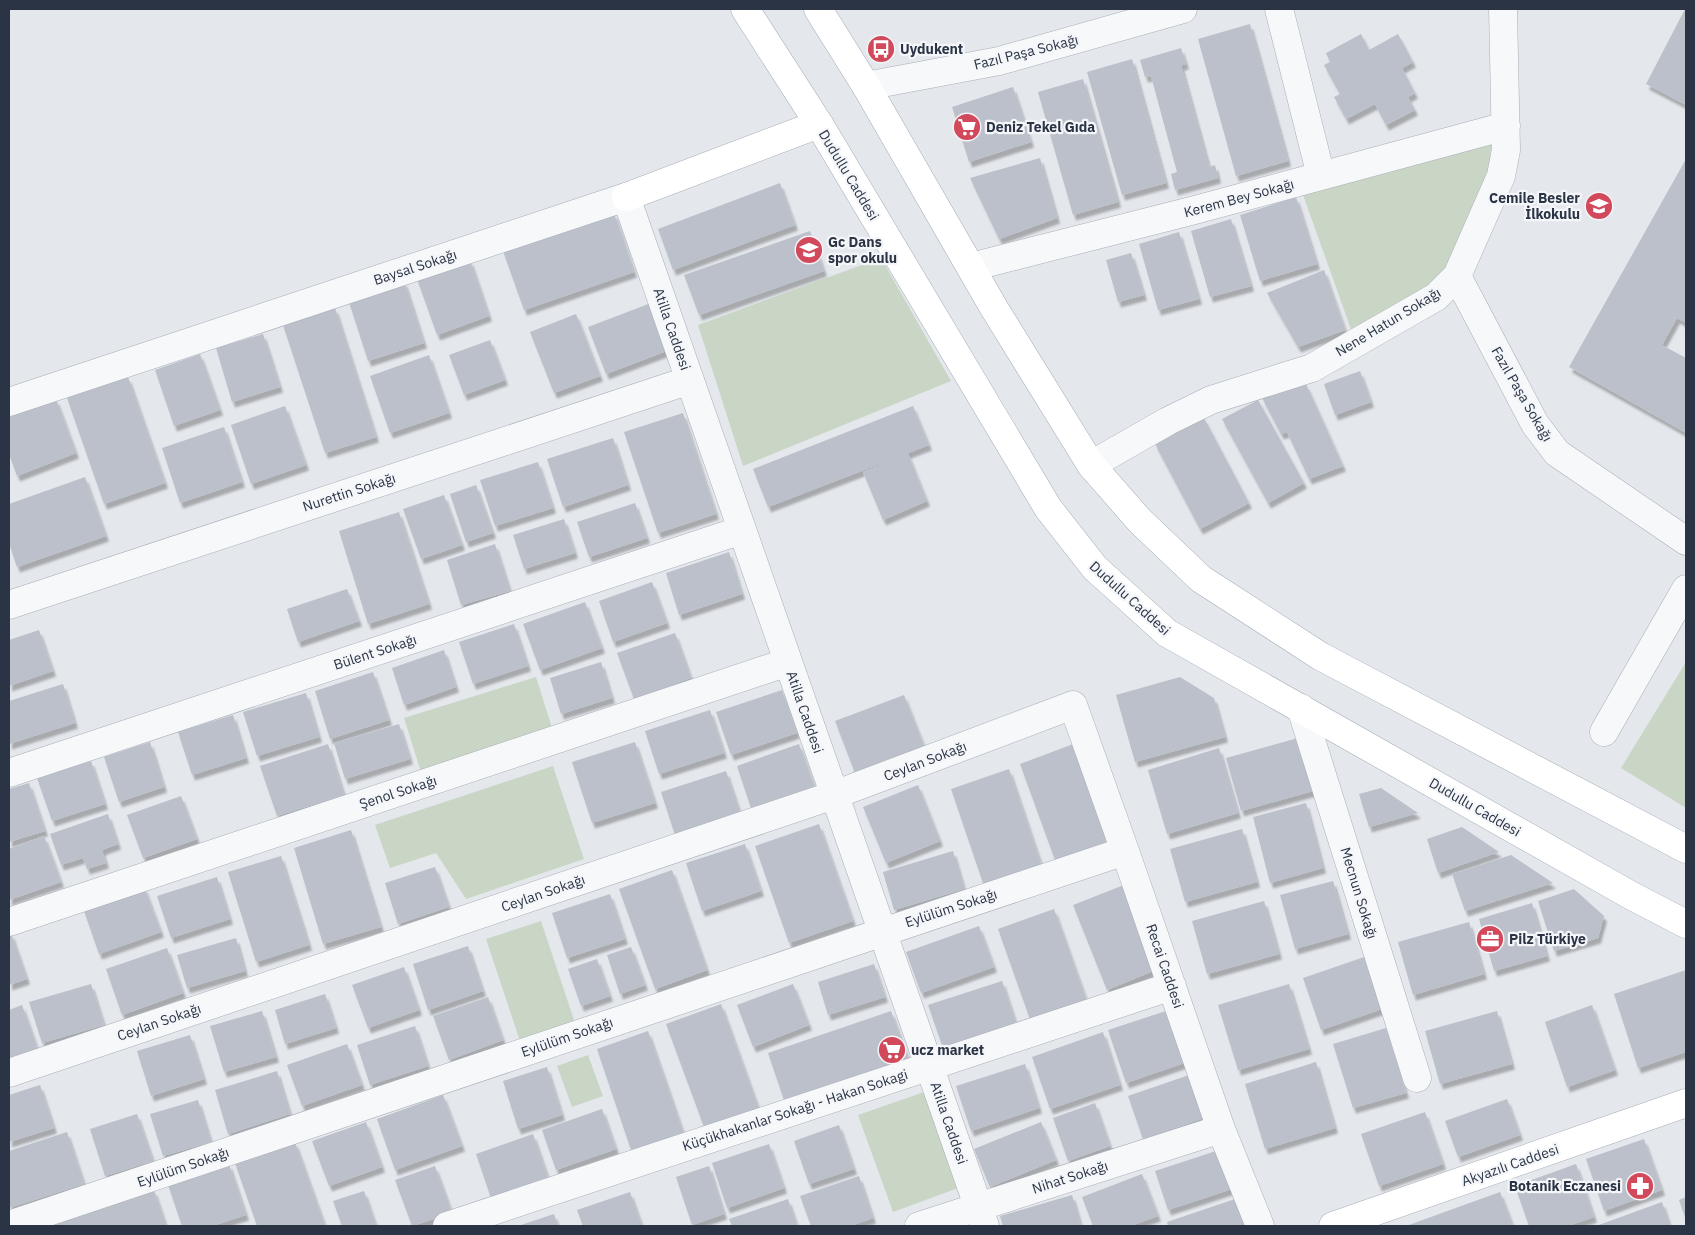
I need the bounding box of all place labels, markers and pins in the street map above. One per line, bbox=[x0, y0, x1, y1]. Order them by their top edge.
bus stop icon: Uydukent bbox=[866, 34, 896, 64]
place label: Uydukent bbox=[900, 40, 963, 58]
supermarket icon: Deniz Tekel Gıda bbox=[952, 112, 982, 142]
place label: Deniz Tekel Gıda bbox=[986, 118, 1095, 136]
place label: Cemile Besler İlkokulu bbox=[1489, 189, 1580, 223]
school or university icon: Cemile Besler İlkokulu bbox=[1584, 191, 1614, 221]
place label: Gc Dans spor okulu bbox=[828, 233, 897, 267]
school or university icon: Gc Dans spor okulu bbox=[794, 235, 824, 265]
office icon: Pilz Türkiye bbox=[1475, 924, 1505, 954]
place label: Pilz Türkiye bbox=[1509, 930, 1586, 948]
supermarket icon: ucz market bbox=[877, 1035, 907, 1065]
place label: ucz market bbox=[911, 1041, 984, 1059]
pharmacy icon: Botanik Eczanesi bbox=[1625, 1171, 1655, 1201]
place label: Botanik Eczanesi bbox=[1509, 1177, 1621, 1195]

